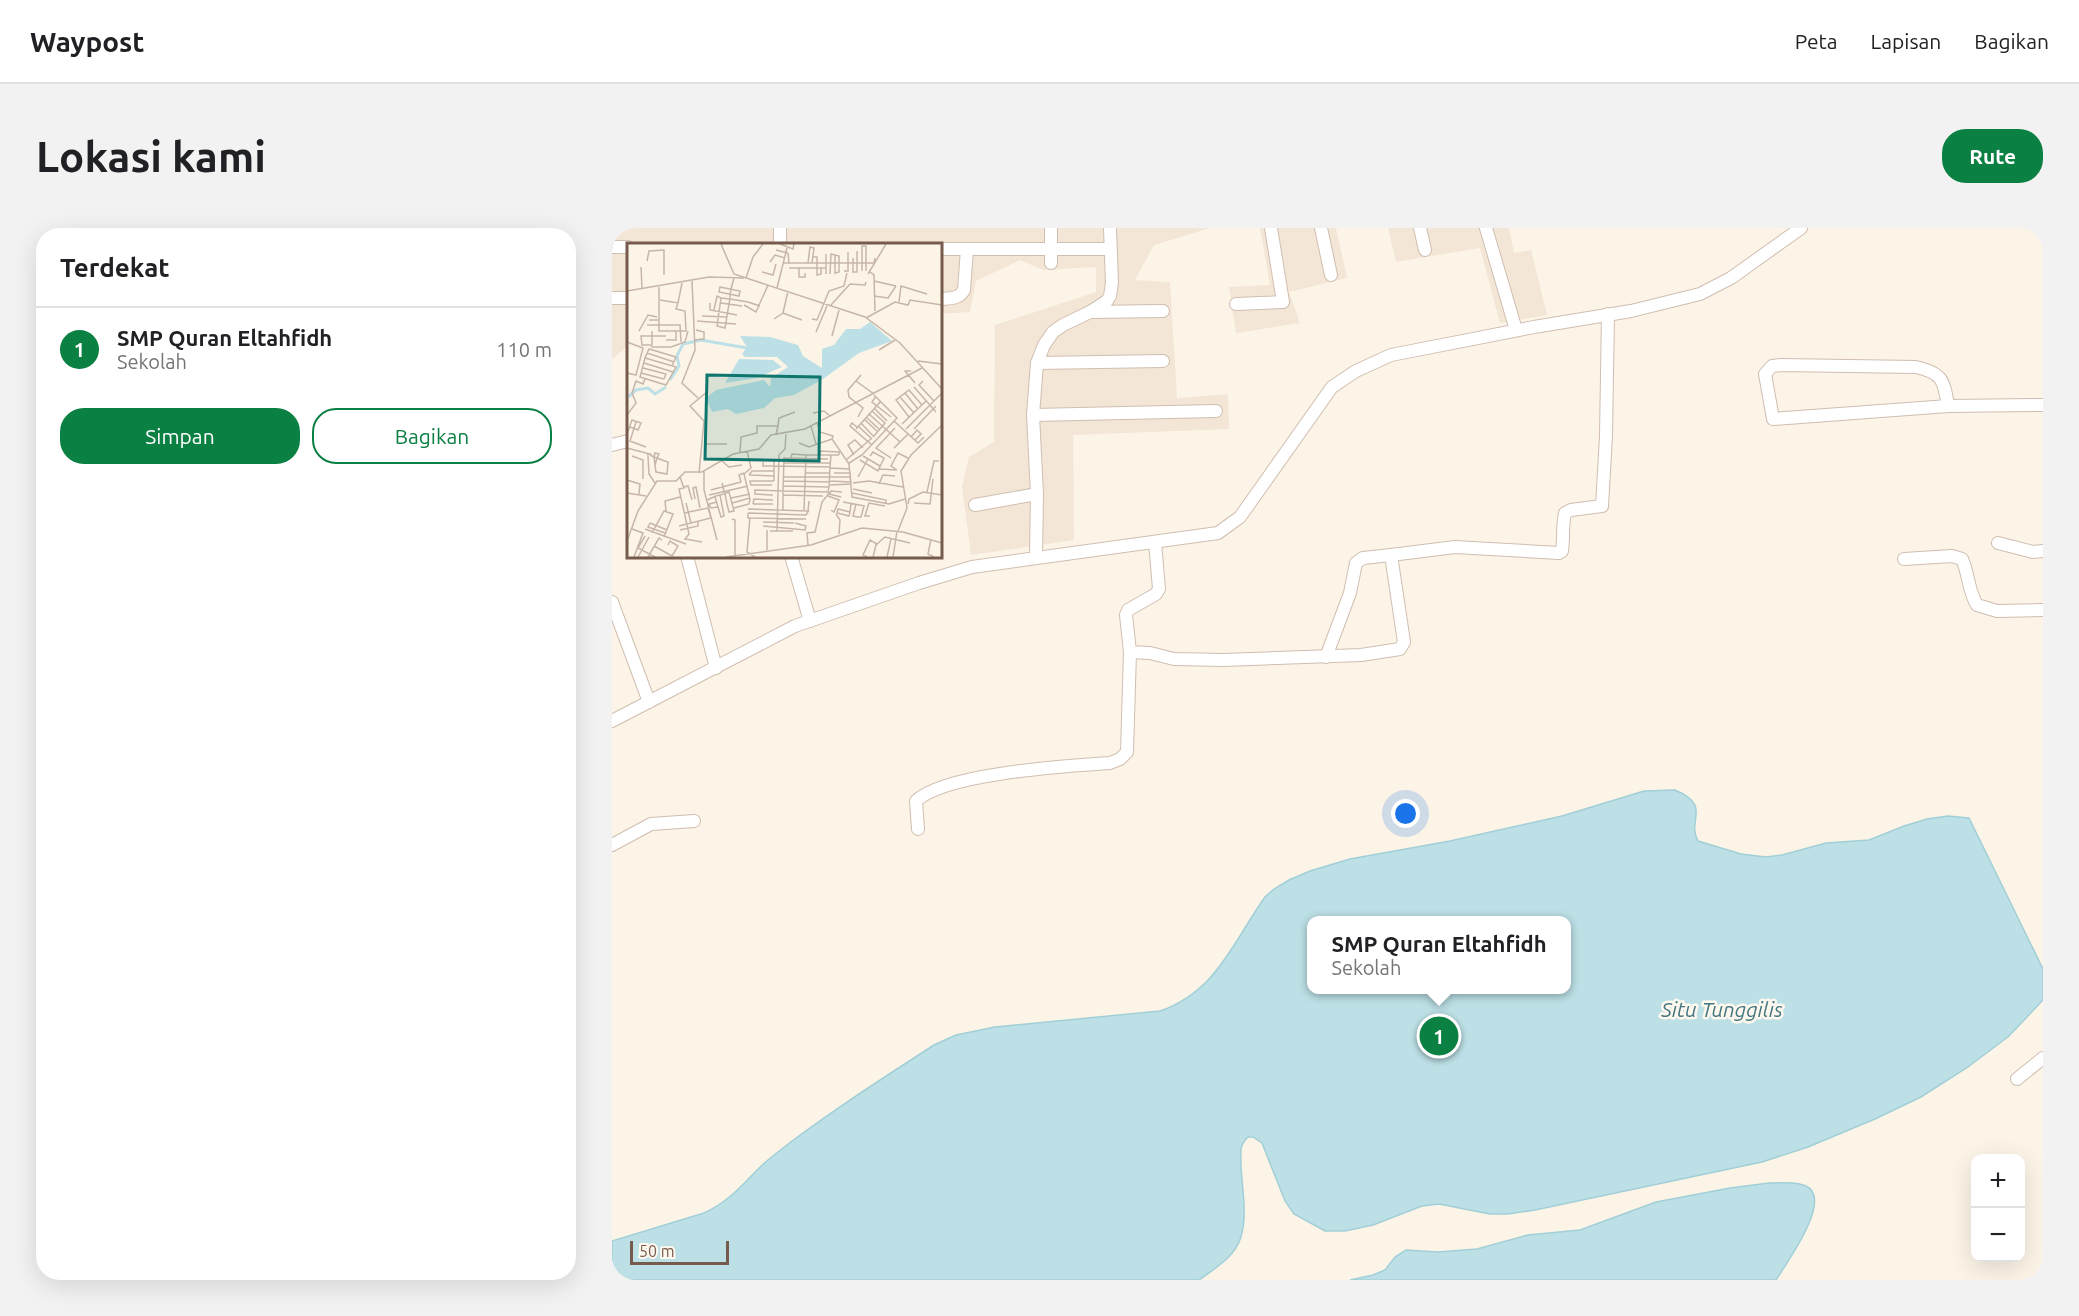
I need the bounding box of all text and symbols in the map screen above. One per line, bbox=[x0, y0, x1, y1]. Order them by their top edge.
text: Waypost bbox=[30, 26, 144, 57]
text: Peta bbox=[1795, 29, 1838, 53]
text: Lapisan bbox=[1871, 29, 1941, 53]
text: Bagikan bbox=[1974, 29, 2049, 53]
button: Rute bbox=[1942, 129, 2043, 183]
text: Lokasi kami bbox=[36, 133, 266, 180]
inset map bbox=[627, 243, 942, 558]
text: Terdekat bbox=[60, 253, 170, 282]
text: SMP Quran Eltahfidh bbox=[117, 325, 332, 350]
text: 1 bbox=[74, 338, 85, 361]
text: 110 m bbox=[496, 338, 552, 361]
text: Sekolah bbox=[117, 350, 187, 373]
button: Simpan bbox=[60, 408, 300, 464]
button: Bagikan bbox=[312, 408, 552, 464]
your location bbox=[1391, 799, 1420, 828]
popup bbox=[1307, 916, 1571, 994]
text: SMP Quran Eltahfidh bbox=[1331, 931, 1547, 956]
text: Sekolah bbox=[1331, 956, 1401, 979]
water label: Situ Tunggilis bbox=[1660, 997, 1783, 1021]
pin: 1 bbox=[1420, 1014, 1458, 1058]
map controls bbox=[1971, 1154, 2025, 1262]
button: + bbox=[1971, 1154, 2025, 1208]
button: − bbox=[1971, 1208, 2025, 1262]
scale bar bbox=[630, 1238, 729, 1266]
text: 50 m bbox=[639, 1242, 675, 1260]

